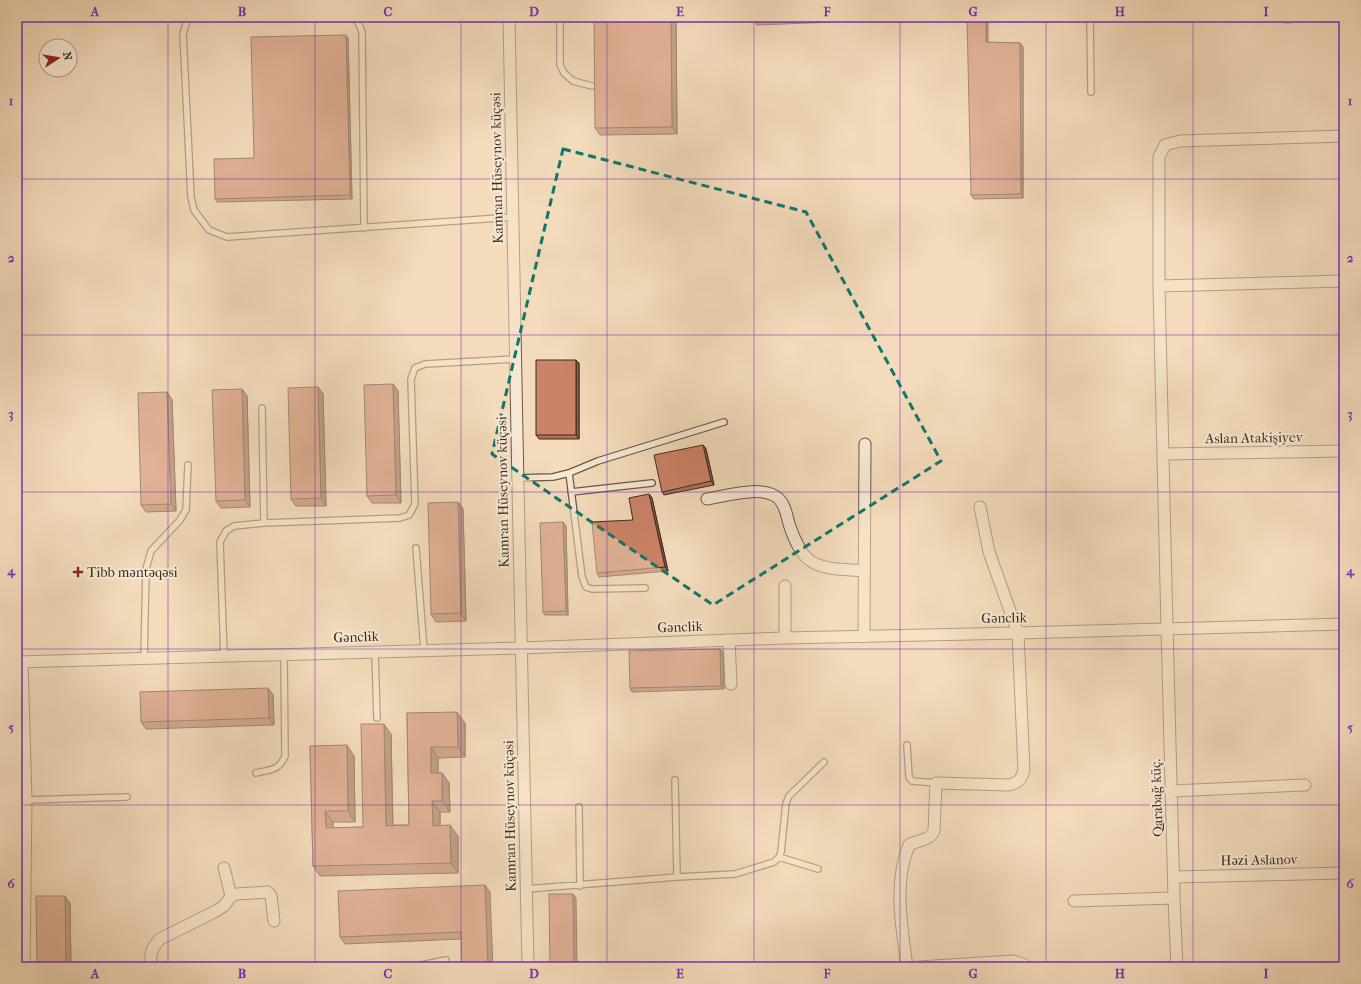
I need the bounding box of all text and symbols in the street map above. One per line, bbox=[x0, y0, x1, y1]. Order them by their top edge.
text: A bbox=[90, 4, 100, 19]
text: B bbox=[238, 4, 247, 19]
text: C bbox=[384, 4, 393, 19]
text: D bbox=[529, 4, 539, 19]
text: E bbox=[676, 4, 684, 19]
text: F bbox=[823, 4, 831, 19]
text: G bbox=[968, 4, 978, 19]
text: H bbox=[1115, 4, 1126, 19]
text: I bbox=[1263, 4, 1269, 19]
north arrow bbox=[38, 38, 78, 78]
text: N bbox=[60, 51, 75, 62]
street label: Kamran Hüseynov küçəsi bbox=[487, 92, 507, 244]
text: 1 bbox=[9, 93, 14, 108]
text: 1 bbox=[1348, 93, 1353, 108]
text: 2 bbox=[8, 250, 15, 265]
text: 2 bbox=[1347, 250, 1354, 265]
text: 3 bbox=[8, 406, 14, 422]
text: 3 bbox=[1347, 406, 1353, 422]
street label: Kamran Hüseynov küçəsi bbox=[493, 416, 513, 568]
street label: Aslan Atakişiyev bbox=[1204, 429, 1304, 447]
text: 4 bbox=[6, 563, 16, 579]
text: 4 bbox=[1345, 563, 1355, 579]
place label: Tibb məntəqəsi bbox=[87, 564, 178, 581]
marker: Tibb məntəqəsi bbox=[72, 566, 84, 578]
street label: Gənclik bbox=[981, 609, 1028, 627]
street label: Gənclik bbox=[657, 618, 704, 636]
street label: Gənclik bbox=[333, 628, 380, 646]
text: 5 bbox=[8, 720, 14, 735]
text: 5 bbox=[1347, 720, 1353, 735]
street label: Kamran Hüseynov küçəsi bbox=[500, 740, 520, 892]
street label: Qarabağ küç. bbox=[1147, 758, 1167, 837]
street label: Həzi Aslanov bbox=[1220, 851, 1299, 869]
text: 6 bbox=[7, 876, 15, 891]
text: 6 bbox=[1346, 876, 1354, 891]
text: A bbox=[90, 966, 100, 981]
text: B bbox=[238, 966, 247, 981]
text: C bbox=[384, 966, 393, 981]
text: D bbox=[529, 966, 539, 981]
text: E bbox=[676, 966, 684, 981]
text: F bbox=[823, 966, 831, 981]
text: G bbox=[968, 966, 978, 981]
text: H bbox=[1115, 966, 1126, 981]
text: I bbox=[1263, 966, 1269, 981]

